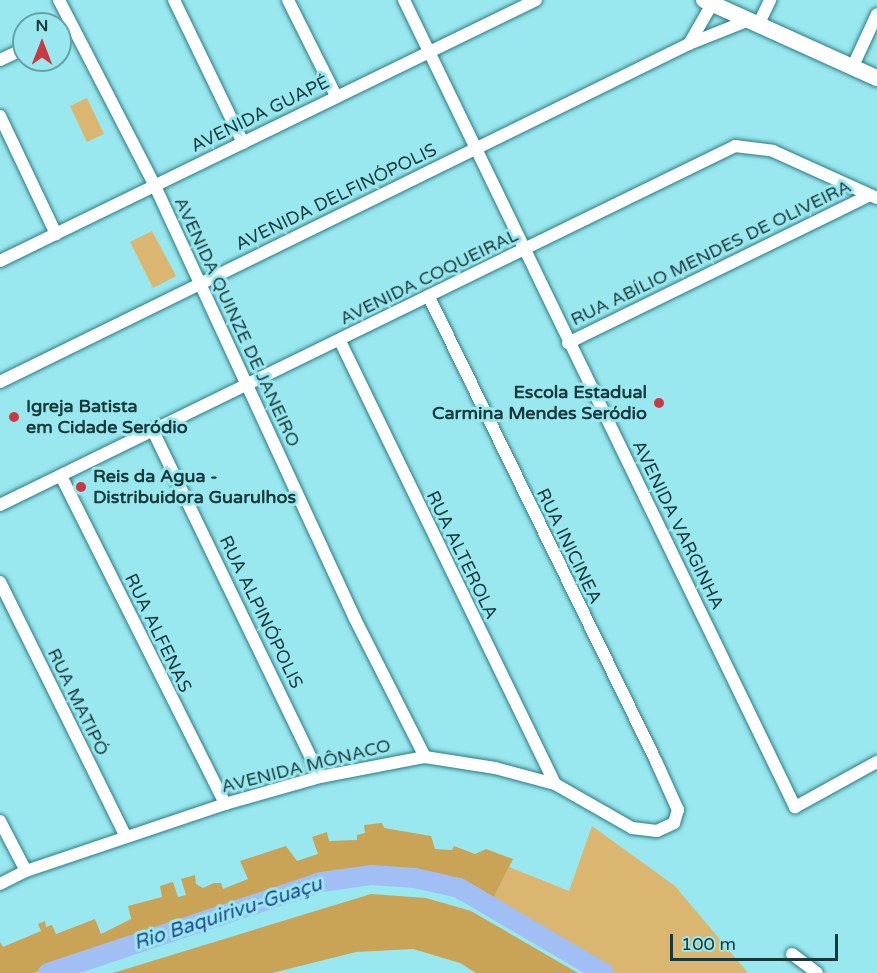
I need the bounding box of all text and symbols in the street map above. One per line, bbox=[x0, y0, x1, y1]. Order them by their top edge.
north arrow bbox=[12, 12, 72, 72]
text: N bbox=[36, 16, 48, 36]
street label: AVENIDA GUAPÉ bbox=[187, 71, 333, 157]
street label: AVENIDA DELFINÓPOLIS bbox=[232, 139, 440, 255]
street label: RUA ABÍLIO MENDES DE OLIVEIRA bbox=[567, 176, 855, 330]
street label: AVENIDA QUINZE DE JANEIRO bbox=[170, 194, 304, 450]
street label: AVENIDA COQUEIRAL bbox=[336, 224, 522, 330]
place label: Escola Estadual Carmina Mendes Seródio bbox=[432, 382, 647, 424]
place label: Igreja Batista em Cidade Seródio bbox=[26, 396, 188, 438]
marker: Escola Estadual Carmina Mendes Seródio bbox=[652, 396, 666, 410]
marker: Igreja Batista em Cidade Seródio bbox=[7, 410, 21, 424]
street label: AVENIDA VARGINHA bbox=[628, 437, 728, 613]
place label: Reis da Agua - Distribuidora Guarulhos bbox=[93, 466, 296, 508]
marker: Reis da Agua - Distribuidora Guarulhos bbox=[74, 480, 88, 494]
street label: RUA INICINEA bbox=[532, 485, 606, 607]
street label: RUA ALTEROLA bbox=[422, 487, 502, 623]
street label: RUA ALPINÓPOLIS bbox=[215, 532, 307, 692]
street label: RUA ALFENAS bbox=[120, 570, 196, 696]
street label: RUA MATIPÓ bbox=[43, 645, 113, 759]
street label: AVENIDA MÔNACO bbox=[219, 734, 393, 798]
water label: Rio Baquirivu-Guaçu bbox=[131, 872, 325, 956]
scale bar bbox=[673, 922, 841, 960]
text: 100 m bbox=[681, 933, 736, 955]

